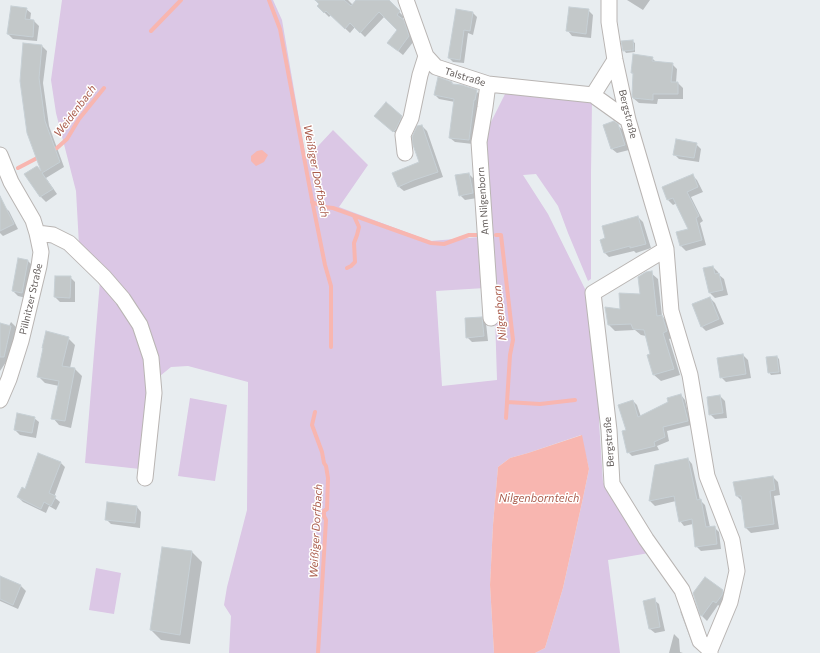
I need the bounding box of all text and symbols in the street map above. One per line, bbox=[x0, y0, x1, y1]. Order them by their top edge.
street label: Talstraße bbox=[443, 65, 487, 89]
water label: Weidenbach bbox=[51, 82, 99, 140]
street label: Bergstraße bbox=[616, 88, 640, 140]
water label: Weißiger Dorfbach bbox=[301, 123, 331, 219]
street label: Am Nilgenborn bbox=[475, 167, 491, 235]
street label: Pillnitzer Straße bbox=[17, 262, 45, 336]
water label: Nilgenborn bbox=[491, 285, 509, 341]
street label: Bergstraße bbox=[601, 417, 617, 467]
water label: Weißiger Dorfbach bbox=[307, 484, 325, 578]
water label: Nilgenbornteich bbox=[499, 491, 579, 505]

